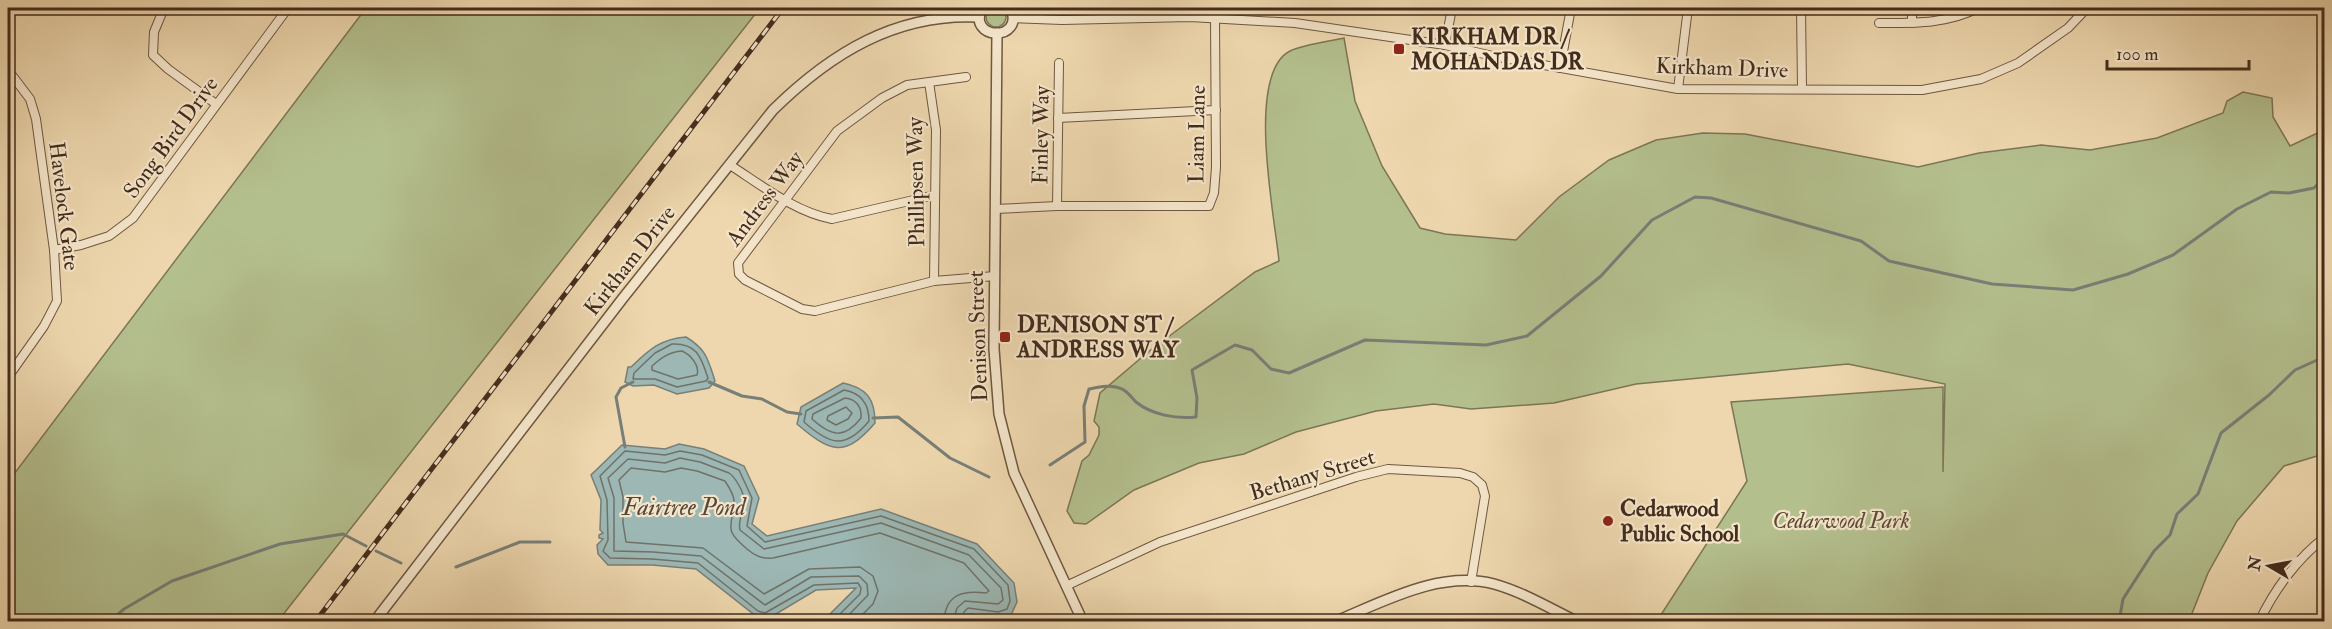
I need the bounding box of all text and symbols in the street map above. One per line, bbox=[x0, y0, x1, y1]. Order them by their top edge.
place label: KIRKHAM DR / MOHANDAS DR bbox=[1410, 23, 1585, 76]
scale bar bbox=[2107, 33, 2250, 71]
marker: KIRKHAM DR / MOHANDAS DR bbox=[1392, 42, 1406, 56]
text: 100 m bbox=[2116, 43, 2159, 66]
street label: Kirkham Drive bbox=[1655, 52, 1789, 84]
street label: Song Bird Drive bbox=[117, 71, 224, 204]
street label: Finley Way bbox=[1026, 85, 1056, 185]
street label: Liam Lane bbox=[1182, 85, 1212, 183]
street label: Phillipsen Way bbox=[901, 116, 932, 247]
street label: Havelock Gate bbox=[42, 140, 86, 272]
street label: Andress Way bbox=[719, 145, 810, 253]
street label: Kirkham Drive bbox=[578, 200, 682, 321]
street label: Denison Street bbox=[962, 270, 994, 402]
place label: DENISON ST / ANDRESS WAY bbox=[1016, 311, 1180, 364]
marker: DENISON ST / ANDRESS WAY bbox=[998, 330, 1012, 344]
street label: Bethany Street bbox=[1246, 443, 1378, 507]
water label: Fairtree Pond bbox=[621, 492, 748, 523]
place label: Cedarwood Public School bbox=[1620, 495, 1739, 548]
park label: Cedarwood Park bbox=[1772, 507, 1910, 535]
marker: Cedarwood Public School bbox=[1601, 514, 1615, 528]
north arrow bbox=[2239, 536, 2299, 596]
text: N bbox=[2244, 554, 2266, 573]

